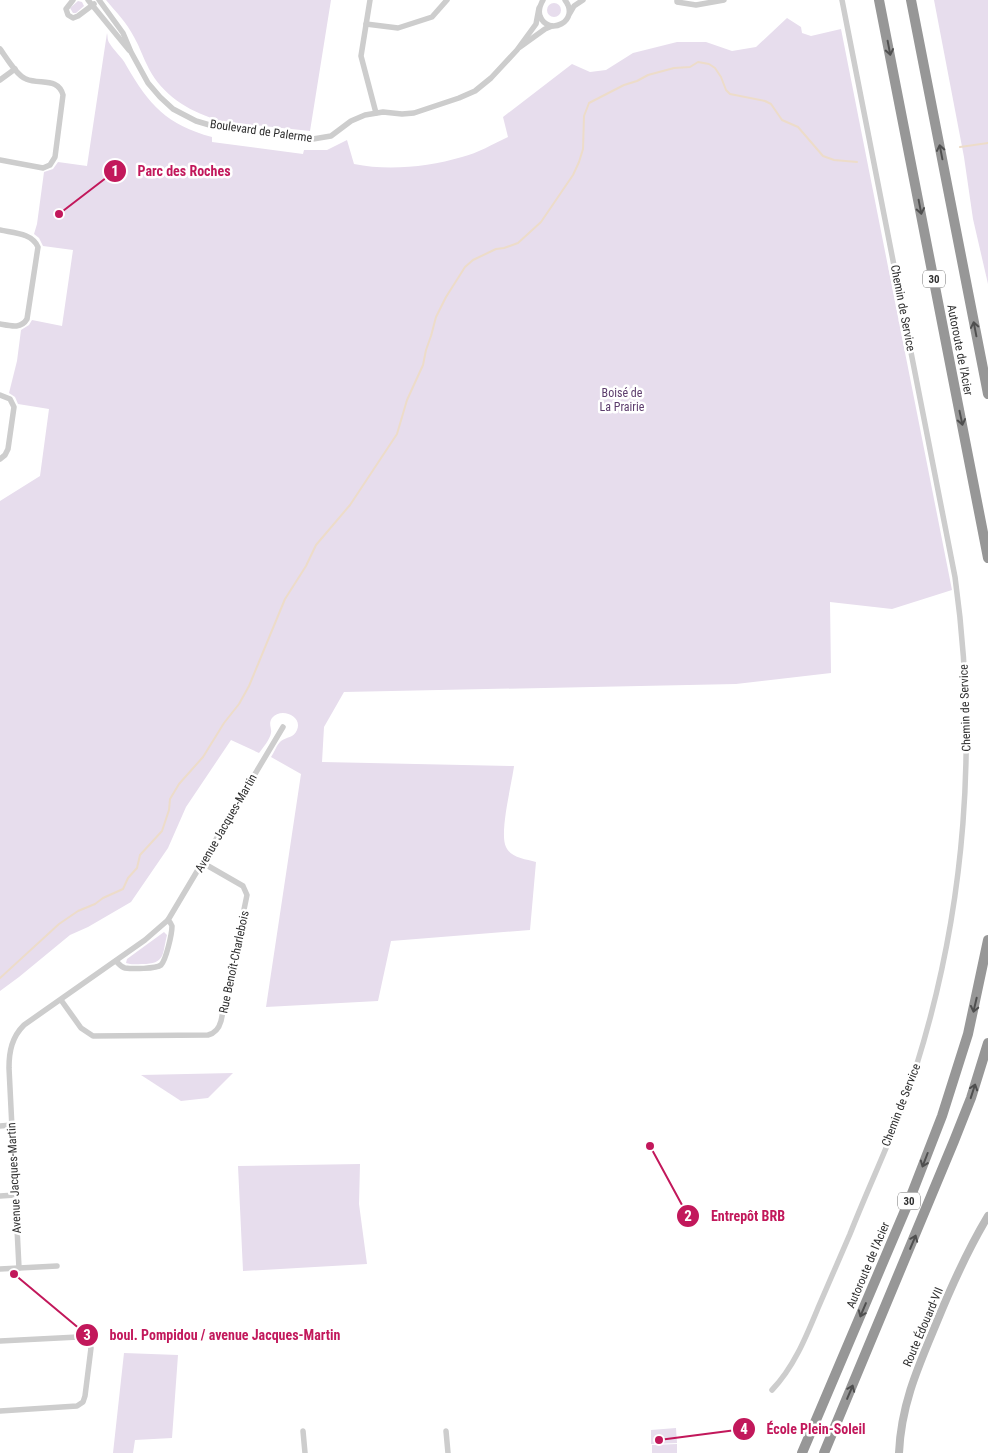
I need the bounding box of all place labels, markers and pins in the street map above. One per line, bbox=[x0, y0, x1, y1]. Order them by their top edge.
callout: Parc des Roches bbox=[103, 156, 241, 185]
callout: Entrepôt BRB bbox=[676, 1201, 795, 1230]
callout: boul. Pompidou / avenue Jacques-Martin bbox=[74, 1320, 350, 1349]
callout: École Plein-Soleil bbox=[731, 1414, 875, 1443]

